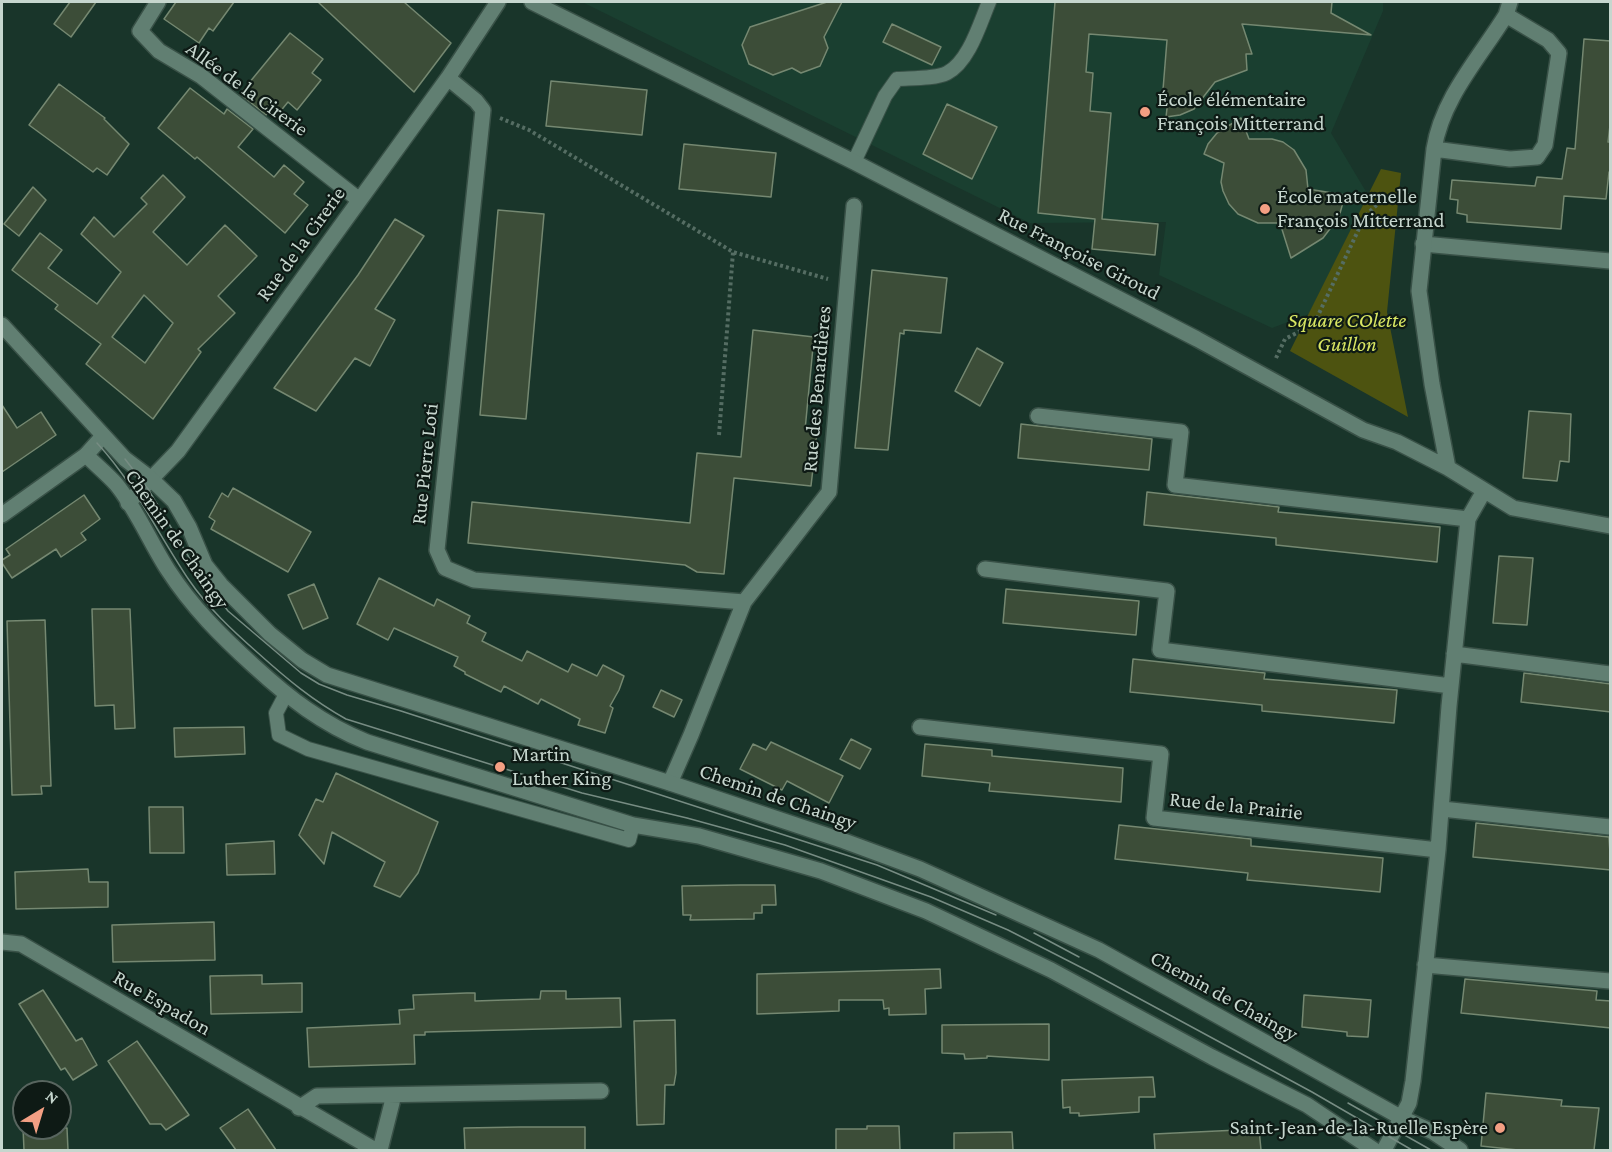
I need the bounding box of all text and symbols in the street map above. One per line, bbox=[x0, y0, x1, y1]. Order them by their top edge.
street label: Allée de la Cirerie bbox=[181, 36, 313, 142]
place label: École élémentaire François Mitterrand bbox=[1157, 87, 1324, 137]
marker: École élémentaire François Mitterrand bbox=[1138, 105, 1152, 119]
street label: Rue de la Cirerie bbox=[251, 182, 351, 306]
place label: École maternelle François Mitterrand bbox=[1277, 184, 1444, 234]
street label: Rue Françoise Giroud bbox=[994, 202, 1164, 306]
marker: École maternelle François Mitterrand bbox=[1258, 202, 1272, 216]
street label: Rue des Benardières bbox=[797, 305, 837, 473]
park label: Square COlette Guillon bbox=[1288, 308, 1406, 358]
street label: Rue Pierre Loti bbox=[406, 402, 444, 526]
street label: Chemin de Chaingy bbox=[119, 464, 235, 614]
place label: Martin Luther King bbox=[512, 742, 611, 792]
street label: Chemin de Chaingy bbox=[696, 758, 860, 836]
marker: Martin Luther King bbox=[493, 760, 507, 774]
street label: Rue de la Prairie bbox=[1168, 786, 1304, 826]
street label: Chemin de Chaingy bbox=[1146, 945, 1302, 1047]
street label: Rue Espadon bbox=[109, 965, 215, 1041]
north arrow bbox=[12, 1080, 72, 1140]
text: N bbox=[43, 1087, 62, 1107]
place label: Saint-Jean-de-la-Ruelle Espère bbox=[1230, 1115, 1488, 1141]
marker: Saint-Jean-de-la-Ruelle Espère bbox=[1493, 1121, 1507, 1135]

